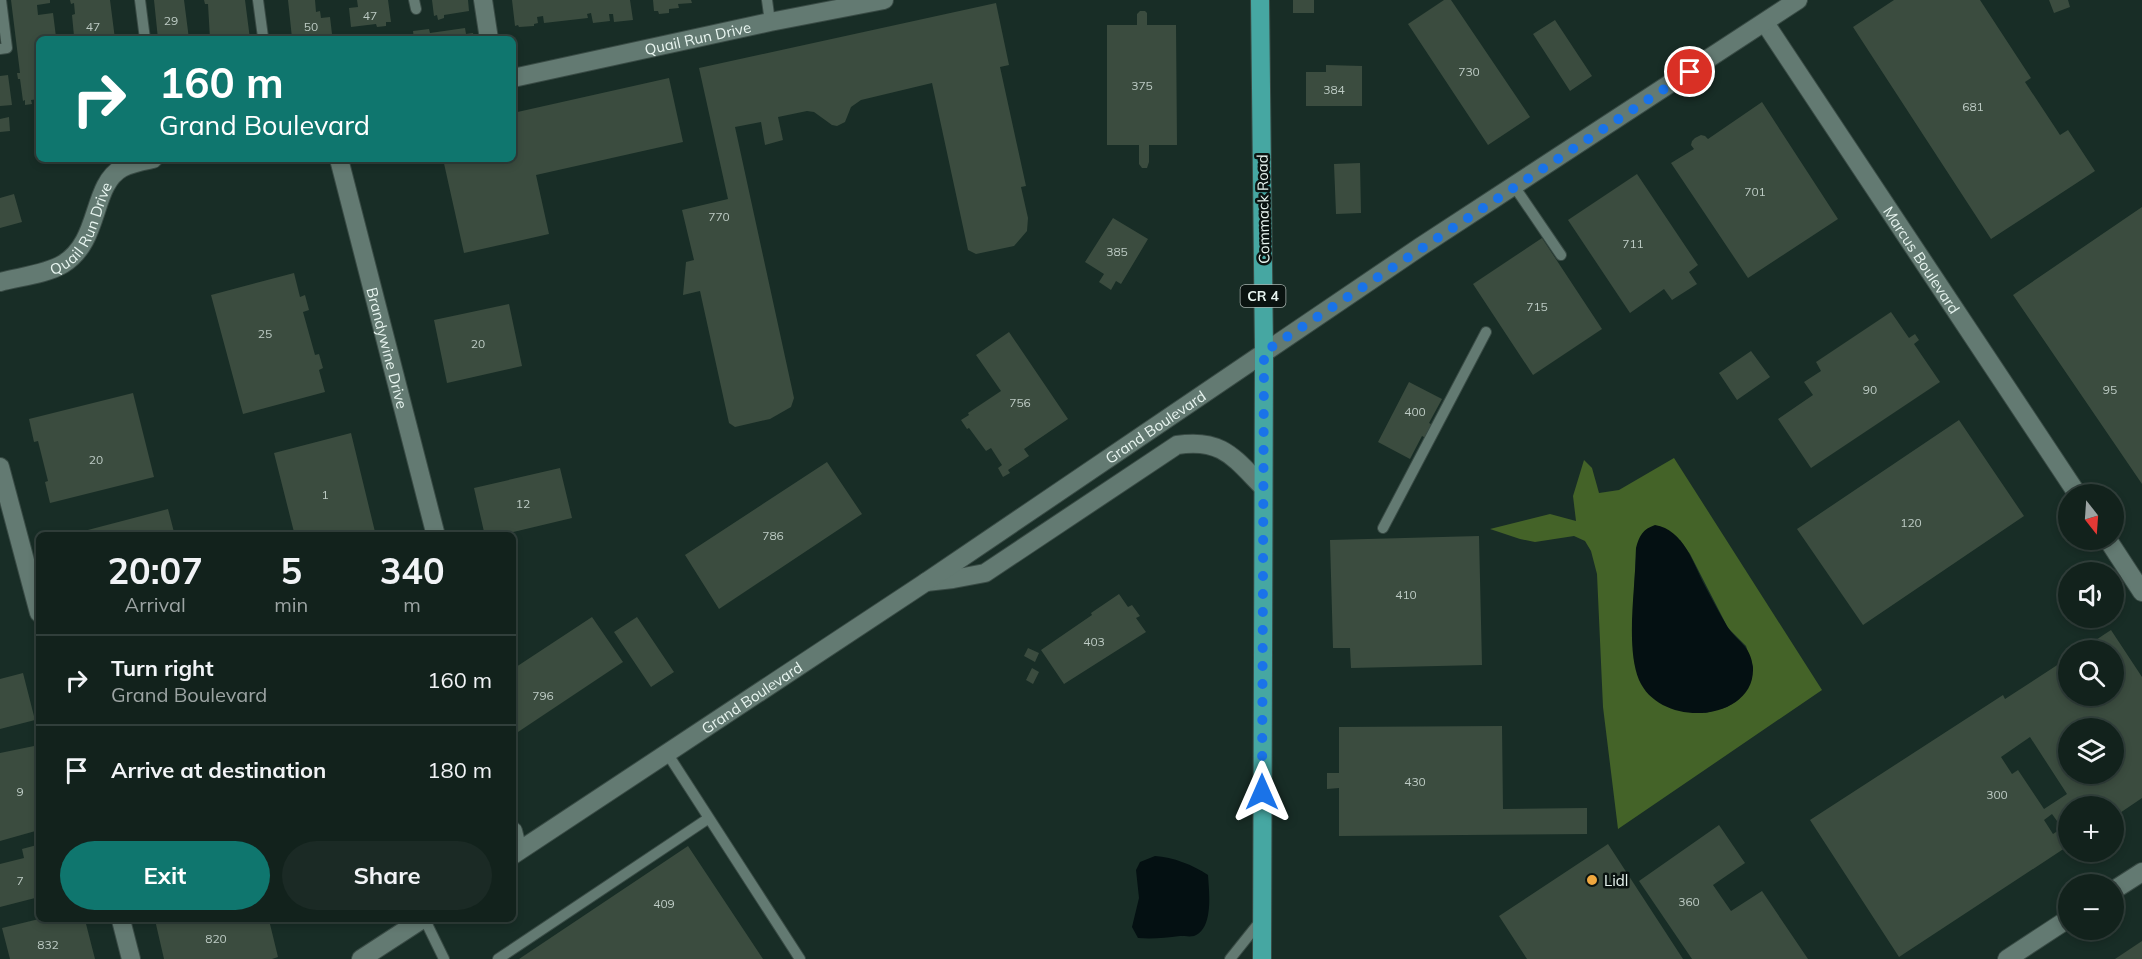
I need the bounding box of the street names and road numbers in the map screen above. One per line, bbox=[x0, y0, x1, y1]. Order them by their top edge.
street label: Quail Run Drive bbox=[643, 17, 753, 59]
street label: Commack Road bbox=[1253, 154, 1273, 264]
street label: Quail Run Drive bbox=[47, 178, 116, 279]
street label: Marcus Boulevard bbox=[1879, 202, 1964, 317]
street label: Brandywine Drive bbox=[363, 285, 412, 410]
road number: CR 4 bbox=[1240, 285, 1286, 307]
street label: Grand Boulevard bbox=[1101, 386, 1209, 467]
street label: Grand Boulevard bbox=[697, 657, 806, 738]

